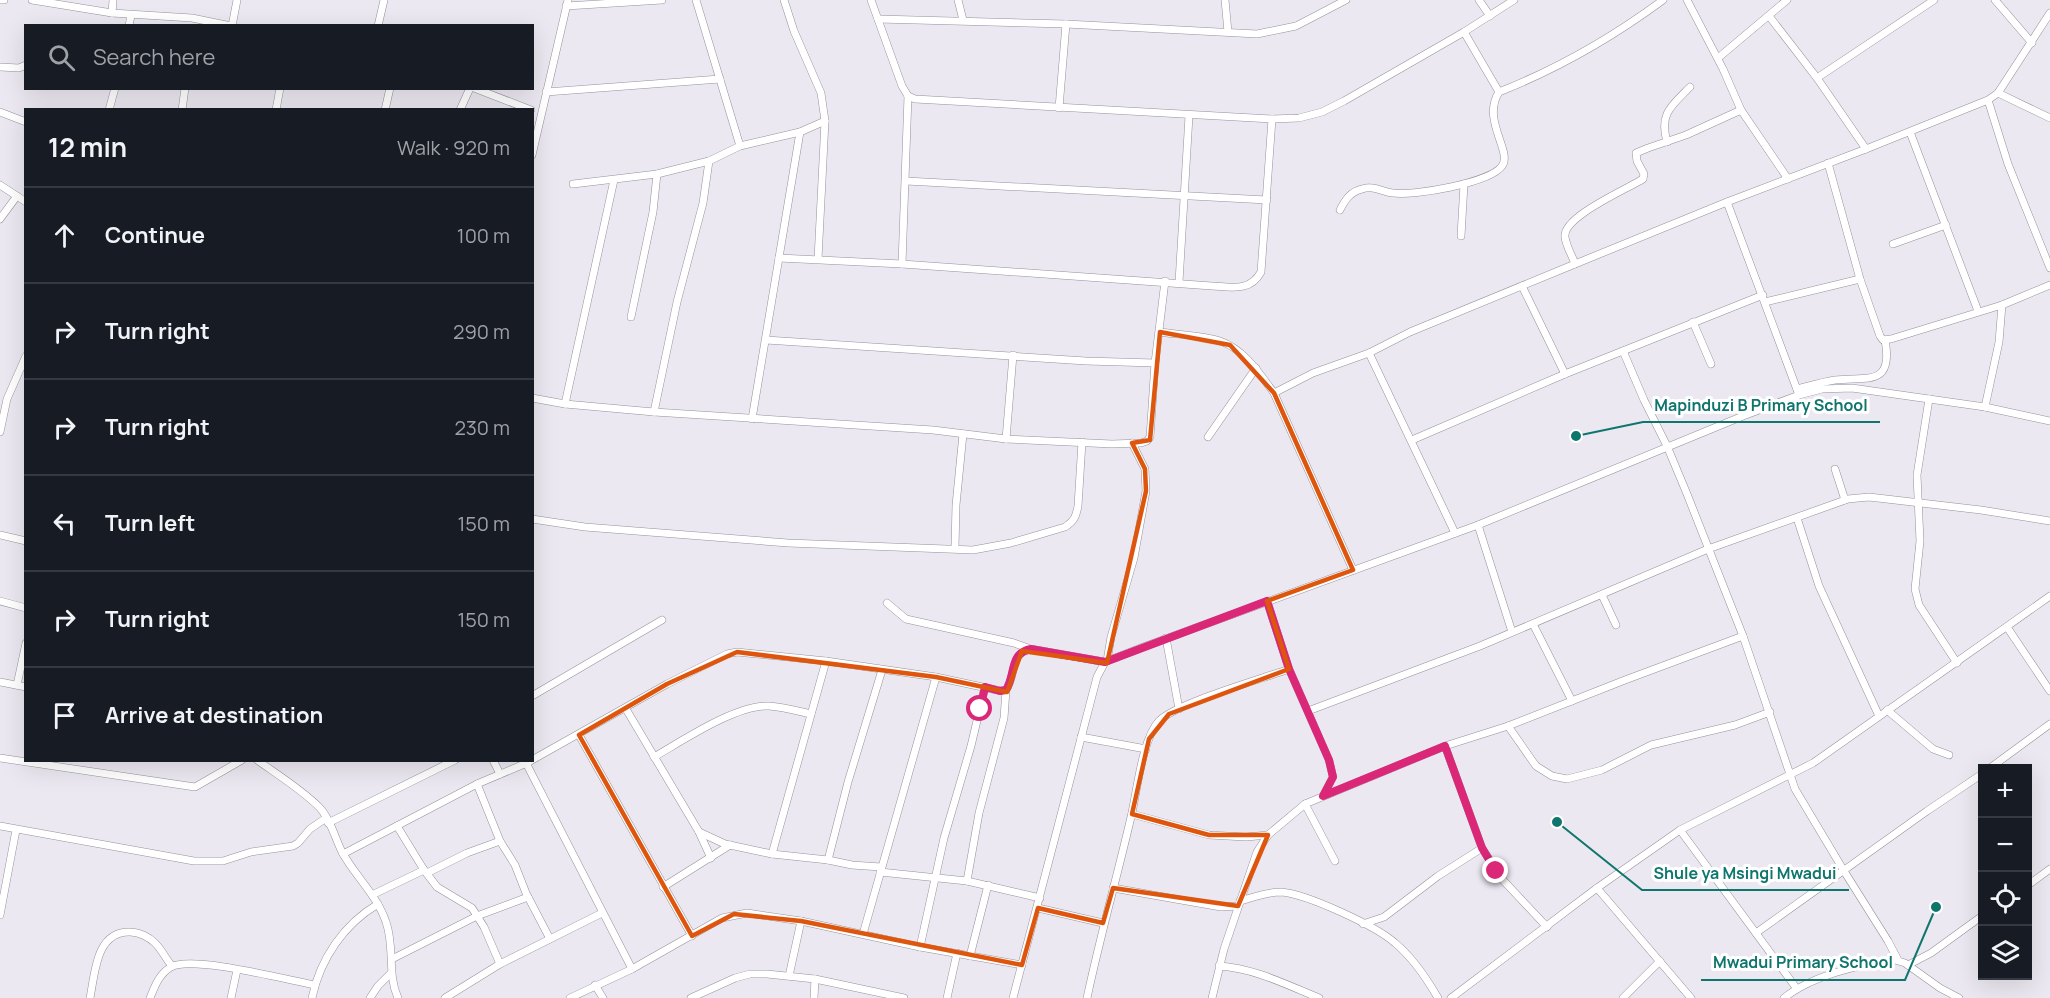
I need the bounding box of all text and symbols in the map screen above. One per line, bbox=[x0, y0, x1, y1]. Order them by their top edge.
search box bbox=[24, 24, 534, 90]
icon: search bbox=[45, 41, 78, 74]
text: Search here bbox=[93, 42, 215, 72]
text: 12 min bbox=[48, 129, 127, 165]
text: Walk · 920 m bbox=[397, 134, 510, 161]
icon: ahead bbox=[48, 219, 81, 252]
text: Continue bbox=[105, 220, 205, 250]
text: 100 m bbox=[457, 222, 510, 249]
icon: right bbox=[48, 315, 81, 348]
text: Turn right bbox=[105, 316, 210, 346]
text: 290 m bbox=[453, 318, 510, 345]
callout: Mapinduzi B Primary School bbox=[1643, 388, 1880, 422]
text: Mapinduzi B Primary School bbox=[1654, 394, 1868, 416]
icon: right bbox=[48, 411, 81, 444]
text: Turn right bbox=[105, 412, 210, 442]
text: 230 m bbox=[454, 414, 510, 441]
icon: left bbox=[48, 507, 81, 540]
text: Turn left bbox=[105, 508, 195, 538]
text: 150 m bbox=[457, 510, 510, 537]
icon: right bbox=[48, 603, 81, 636]
text: Turn right bbox=[105, 604, 210, 634]
text: 150 m bbox=[457, 606, 510, 633]
route start bbox=[966, 695, 992, 721]
icon: arrive bbox=[48, 699, 81, 732]
text: Arrive at destination bbox=[105, 700, 323, 730]
map controls bbox=[1978, 764, 2032, 980]
button: + bbox=[1978, 764, 2032, 818]
button: − bbox=[1978, 818, 2032, 872]
callout: Shule ya Msingi Mwadui bbox=[1642, 856, 1849, 890]
route end bbox=[1482, 857, 1508, 883]
text: Shule ya Msingi Mwadui bbox=[1654, 862, 1836, 884]
button: locate bbox=[1978, 872, 2032, 926]
button: layers bbox=[1978, 926, 2032, 980]
callout: Mwadui Primary School bbox=[1701, 946, 1905, 980]
text: Mwadui Primary School bbox=[1713, 951, 1893, 973]

